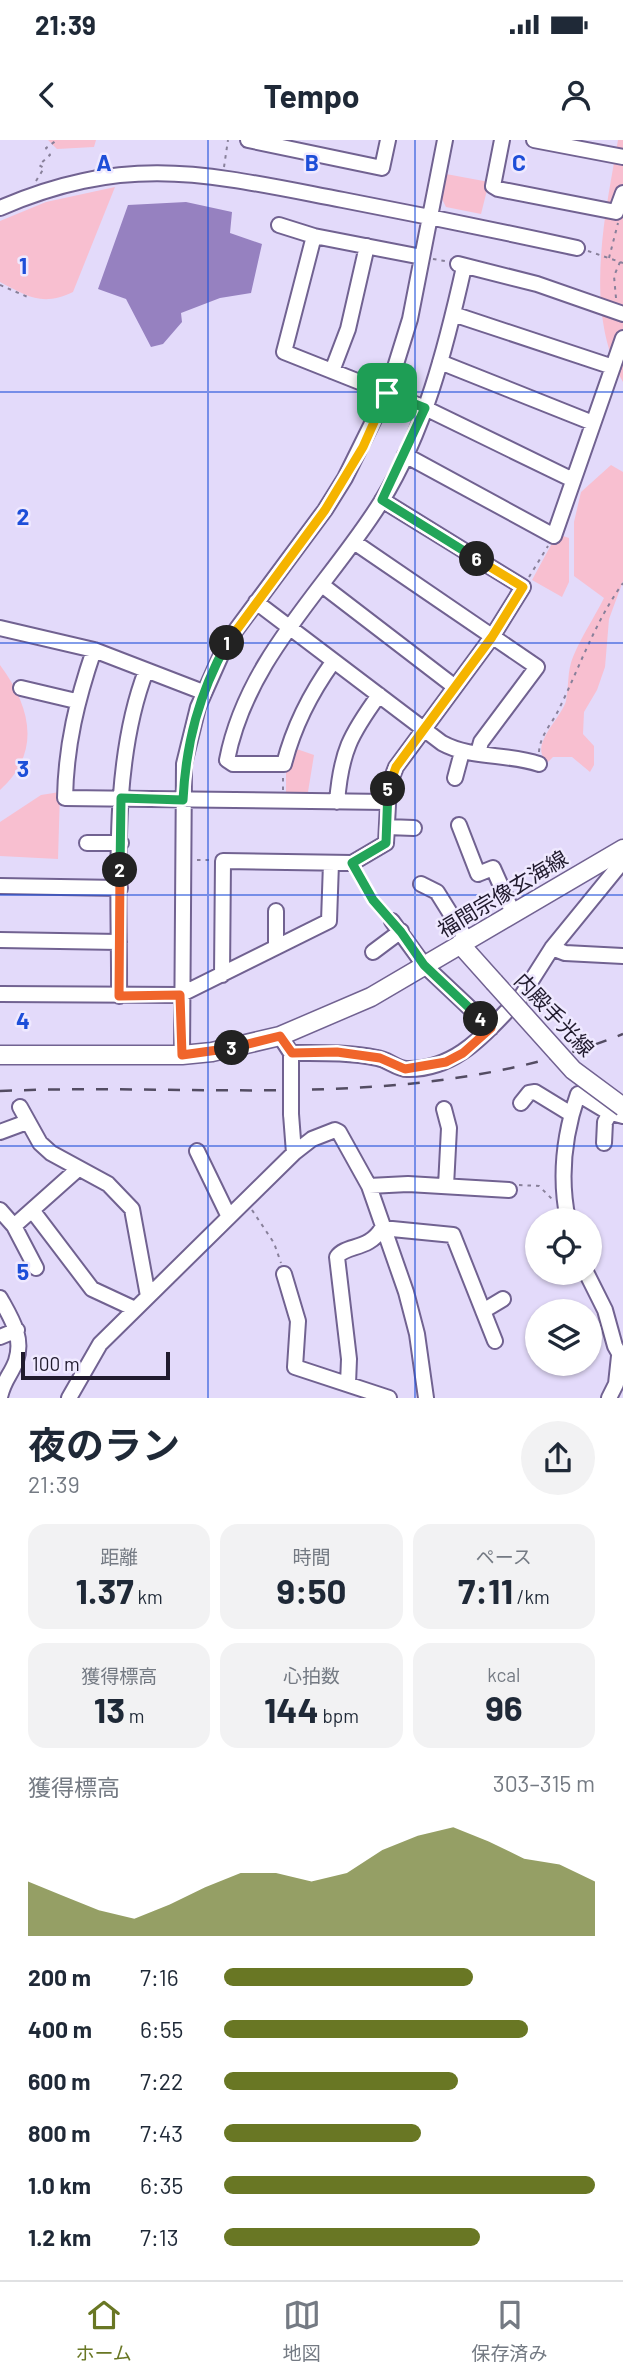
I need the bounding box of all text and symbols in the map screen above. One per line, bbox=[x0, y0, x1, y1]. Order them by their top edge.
text: 21:39 bbox=[35, 9, 96, 40]
icon: back bbox=[28, 76, 66, 114]
text: Tempo bbox=[263, 76, 360, 114]
icon: person bbox=[557, 76, 595, 114]
text: A bbox=[96, 148, 112, 176]
text: B bbox=[305, 148, 319, 176]
text: C bbox=[512, 148, 526, 176]
text: 1 bbox=[19, 251, 27, 279]
pin bbox=[357, 363, 417, 423]
icon: arrive bbox=[368, 374, 406, 412]
text: 2 bbox=[17, 502, 29, 530]
pin: 6 bbox=[460, 542, 494, 576]
text: 6 bbox=[471, 547, 482, 570]
pin: 1 bbox=[210, 626, 244, 660]
text: 1 bbox=[223, 631, 230, 654]
text: 3 bbox=[17, 754, 29, 782]
pin: 5 bbox=[370, 772, 406, 806]
text: 5 bbox=[382, 777, 393, 800]
street label: 福間宗像玄海線 bbox=[433, 844, 571, 942]
pin: 2 bbox=[102, 852, 138, 888]
text: 2 bbox=[114, 858, 125, 881]
street label: 内殿手光線 bbox=[510, 967, 600, 1061]
pin: 4 bbox=[463, 1002, 498, 1036]
text: 4 bbox=[16, 1006, 30, 1034]
text: 4 bbox=[475, 1007, 486, 1030]
pin: 3 bbox=[215, 1030, 250, 1066]
text: 3 bbox=[226, 1036, 237, 1059]
map controls bbox=[525, 1208, 602, 1376]
button: locate bbox=[525, 1208, 602, 1285]
text: 5 bbox=[17, 1257, 29, 1285]
button: layers bbox=[525, 1299, 602, 1376]
scale bar bbox=[21, 1349, 170, 1381]
text: 100 m bbox=[32, 1352, 80, 1375]
text: 夜のラン bbox=[28, 1421, 180, 1467]
button: share bbox=[521, 1421, 595, 1495]
text: 21:39 bbox=[28, 1470, 80, 1498]
text: 距離 bbox=[100, 1545, 138, 1568]
text: 時間 bbox=[292, 1545, 331, 1568]
text: ペース bbox=[476, 1545, 532, 1568]
text: 1.37 bbox=[76, 1569, 134, 1611]
text: 9:50 bbox=[276, 1569, 347, 1611]
text: 7:11 bbox=[458, 1569, 513, 1611]
text: km bbox=[134, 1585, 163, 1608]
text: /km bbox=[513, 1585, 550, 1608]
text: kcal bbox=[487, 1663, 520, 1686]
text: 獲得標高 bbox=[81, 1664, 157, 1687]
text: 心拍数 bbox=[283, 1664, 340, 1687]
text: 96 bbox=[485, 1686, 523, 1728]
text: 13 bbox=[94, 1688, 125, 1730]
text: 144 bbox=[264, 1688, 319, 1730]
text: m bbox=[125, 1704, 145, 1727]
text: bpm bbox=[319, 1704, 359, 1727]
text: 303–315 m bbox=[493, 1769, 595, 1797]
text: 獲得標高 bbox=[28, 1773, 120, 1801]
text: 200 m bbox=[28, 1963, 91, 1991]
text: 7:16 bbox=[140, 1963, 179, 1991]
text: 400 m bbox=[28, 2015, 92, 2043]
text: 6:55 bbox=[140, 2015, 183, 2043]
text: 600 m bbox=[28, 2067, 90, 2095]
text: 7:22 bbox=[140, 2067, 183, 2095]
text: 800 m bbox=[28, 2119, 90, 2147]
text: 7:43 bbox=[140, 2119, 183, 2147]
text: 1.0 km bbox=[28, 2171, 91, 2199]
text: 6:35 bbox=[140, 2171, 183, 2199]
text: 1.2 km bbox=[28, 2223, 91, 2251]
text: 7:13 bbox=[140, 2223, 179, 2251]
tab: ホーム bbox=[75, 2296, 132, 2365]
tab: 地図 bbox=[283, 2296, 321, 2365]
tab: 保存済み bbox=[472, 2296, 548, 2365]

